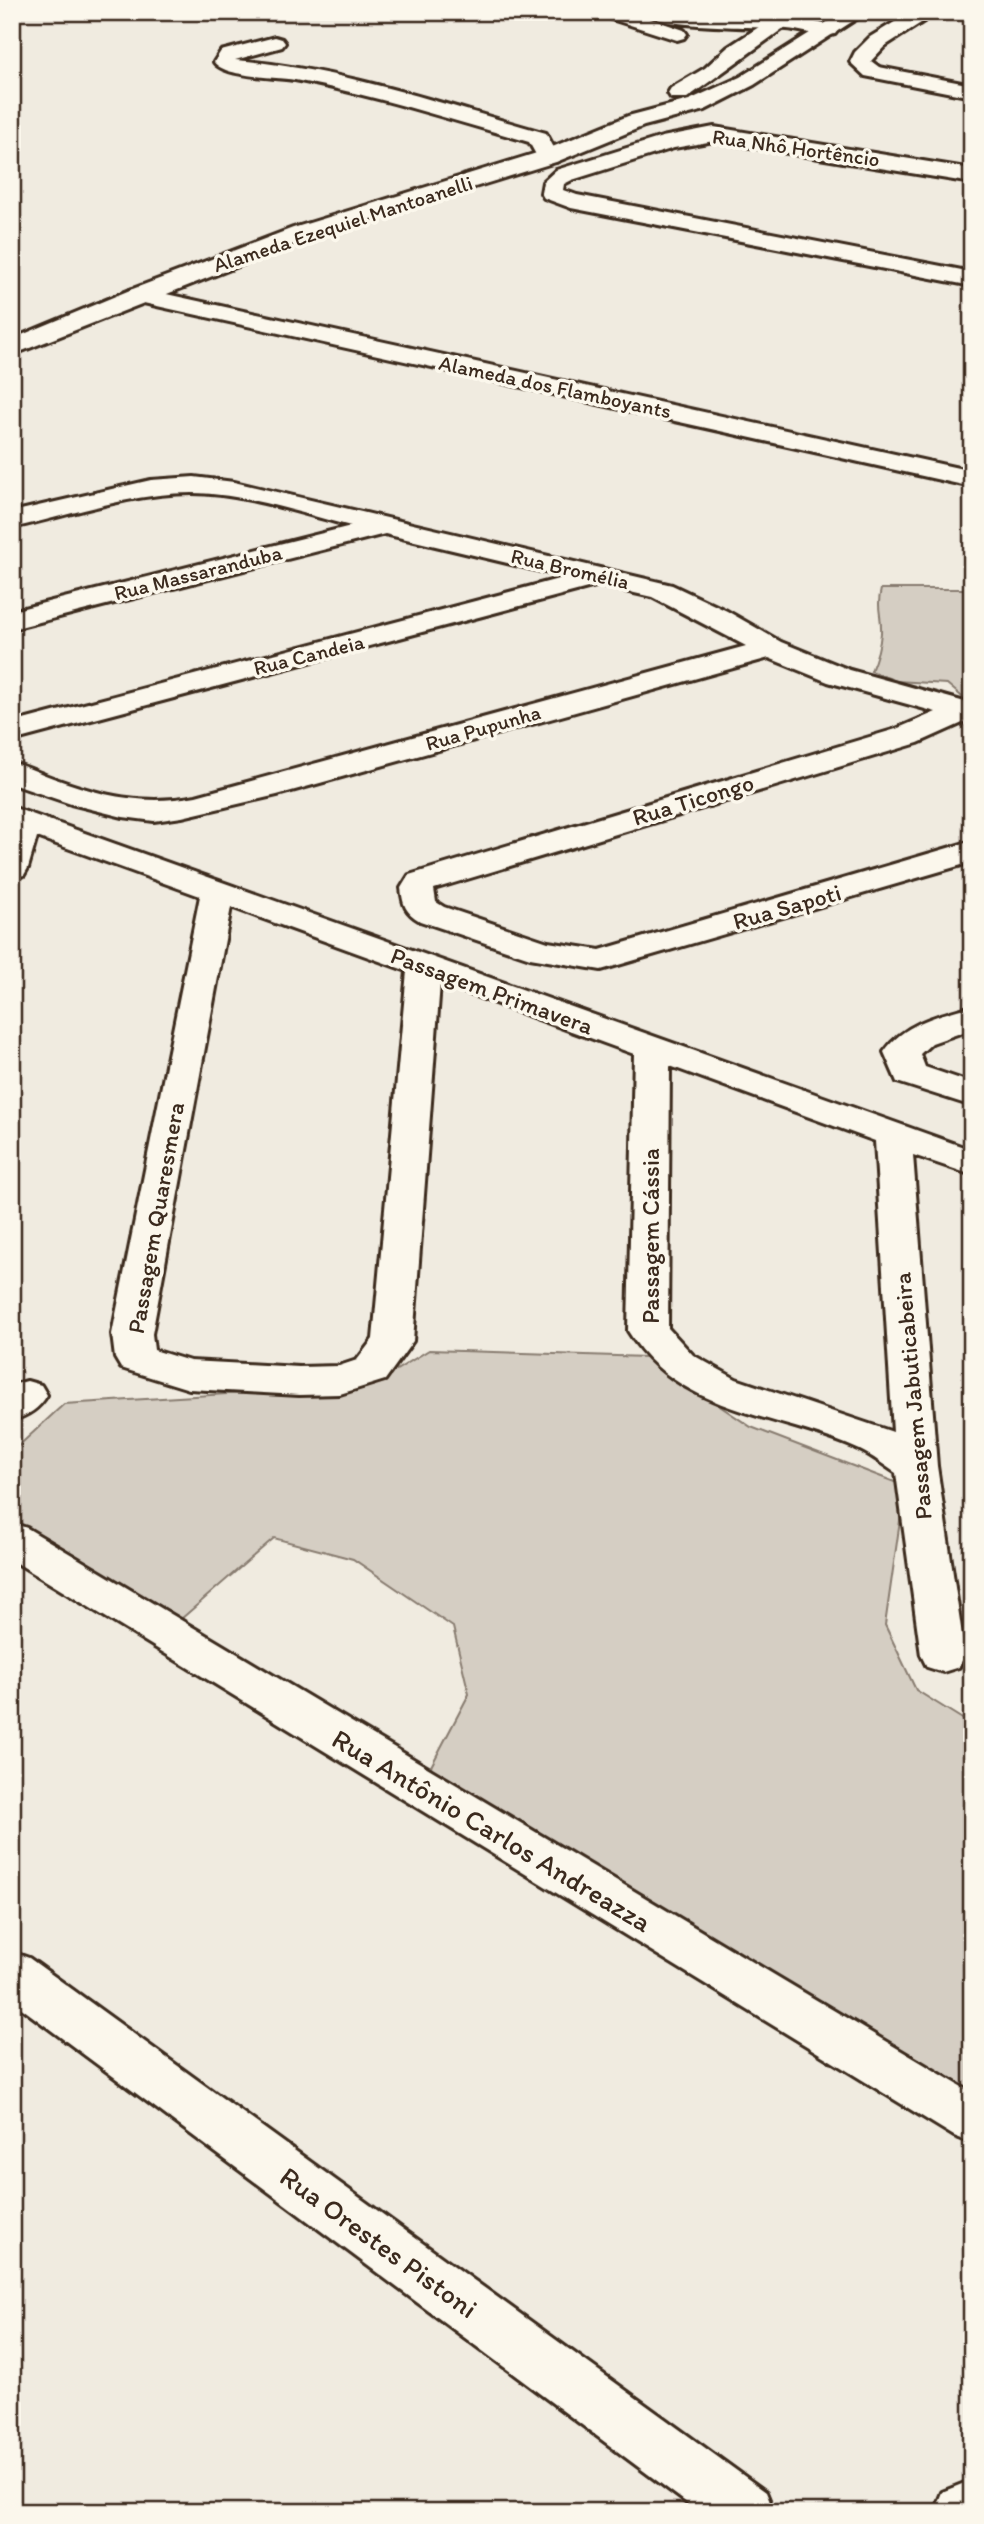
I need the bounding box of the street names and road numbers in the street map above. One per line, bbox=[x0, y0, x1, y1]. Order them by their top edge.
street label: Rua Nhô Hortêncio bbox=[711, 123, 881, 172]
street label: Alameda Ezequiel Mantoanelli bbox=[210, 170, 476, 277]
street label: Alameda dos Flamboyants bbox=[437, 350, 674, 423]
street label: Rua Massaranduba bbox=[111, 540, 285, 605]
street label: Rua Bromélia bbox=[509, 543, 631, 594]
street label: Rua Candeia bbox=[251, 629, 367, 680]
street label: Rua Pupunha bbox=[422, 699, 543, 756]
street label: Rua Ticongo bbox=[629, 767, 757, 832]
street label: Rua Sapoti bbox=[730, 877, 844, 936]
street label: Passagem Primavera bbox=[387, 940, 598, 1041]
street label: Passagem Quaresmera bbox=[121, 1100, 190, 1336]
street label: Passagem Cássia bbox=[636, 1148, 665, 1324]
street label: Passagem Jabuticabeira bbox=[887, 1271, 938, 1521]
street label: Rua Antônio Carlos Andreazza bbox=[326, 1721, 658, 1939]
street label: Rua Orestes Pistoni bbox=[274, 2159, 484, 2325]

